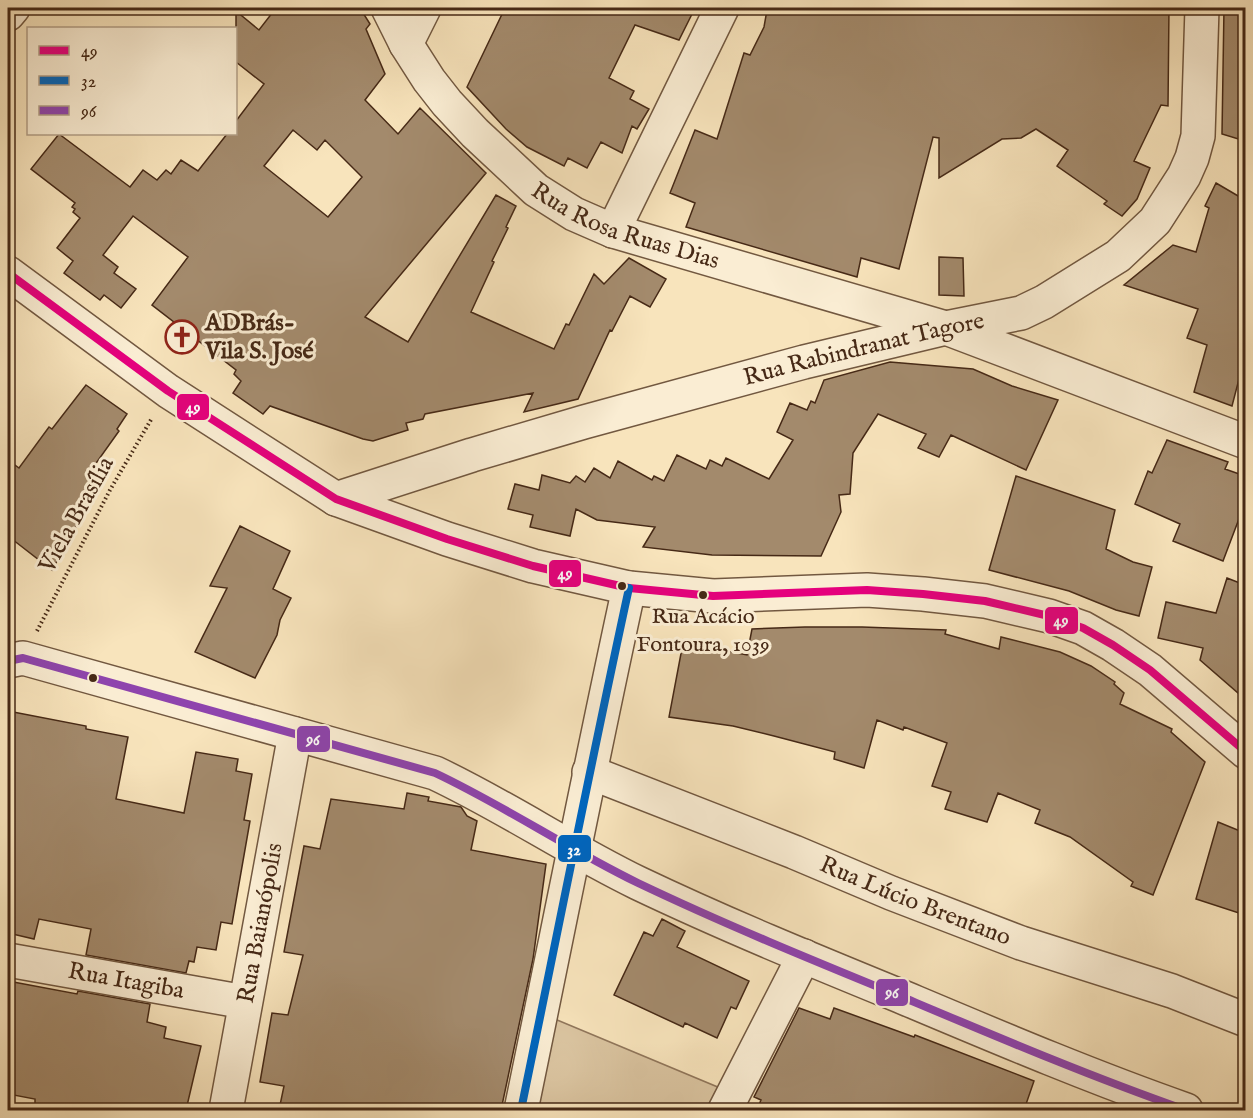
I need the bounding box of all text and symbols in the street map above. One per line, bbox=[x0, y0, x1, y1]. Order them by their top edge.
legend bbox=[27, 27, 237, 135]
text: 49 bbox=[81, 41, 98, 64]
text: 32 bbox=[81, 71, 96, 94]
text: 96 bbox=[80, 101, 97, 124]
street label: Rua Rosa Ruas Dias bbox=[525, 175, 723, 277]
street label: Rua Rabindranat Tagore bbox=[740, 305, 987, 393]
place label: ADBrás- Vila S. José bbox=[204, 308, 314, 367]
church icon: ADBrás- Vila S. José bbox=[164, 319, 200, 355]
line badge: 49 bbox=[176, 393, 210, 421]
text: 49 bbox=[186, 399, 200, 419]
street label: Viela Brasília bbox=[32, 451, 122, 580]
line badge: 49 bbox=[548, 559, 582, 588]
text: 49 bbox=[558, 565, 572, 585]
unlabelled marker bbox=[616, 580, 628, 592]
marker: Rua Acácio Fontoura, 1039 bbox=[697, 589, 709, 601]
place label: Rua Acácio Fontoura, 1039 bbox=[636, 603, 770, 659]
line badge: 49 bbox=[1044, 606, 1079, 635]
text: 49 bbox=[1054, 612, 1068, 632]
unlabelled marker bbox=[87, 672, 99, 684]
line badge: 96 bbox=[296, 725, 331, 753]
text: 96 bbox=[305, 731, 321, 751]
line badge: 32 bbox=[557, 834, 592, 863]
street label: Rua Baianópolis bbox=[230, 840, 290, 1006]
text: 32 bbox=[567, 841, 581, 861]
street label: Rua Lúcio Brentano bbox=[815, 849, 1015, 953]
street label: Rua Itagiba bbox=[66, 955, 187, 1007]
line badge: 96 bbox=[875, 978, 909, 1007]
text: 96 bbox=[884, 984, 900, 1004]

